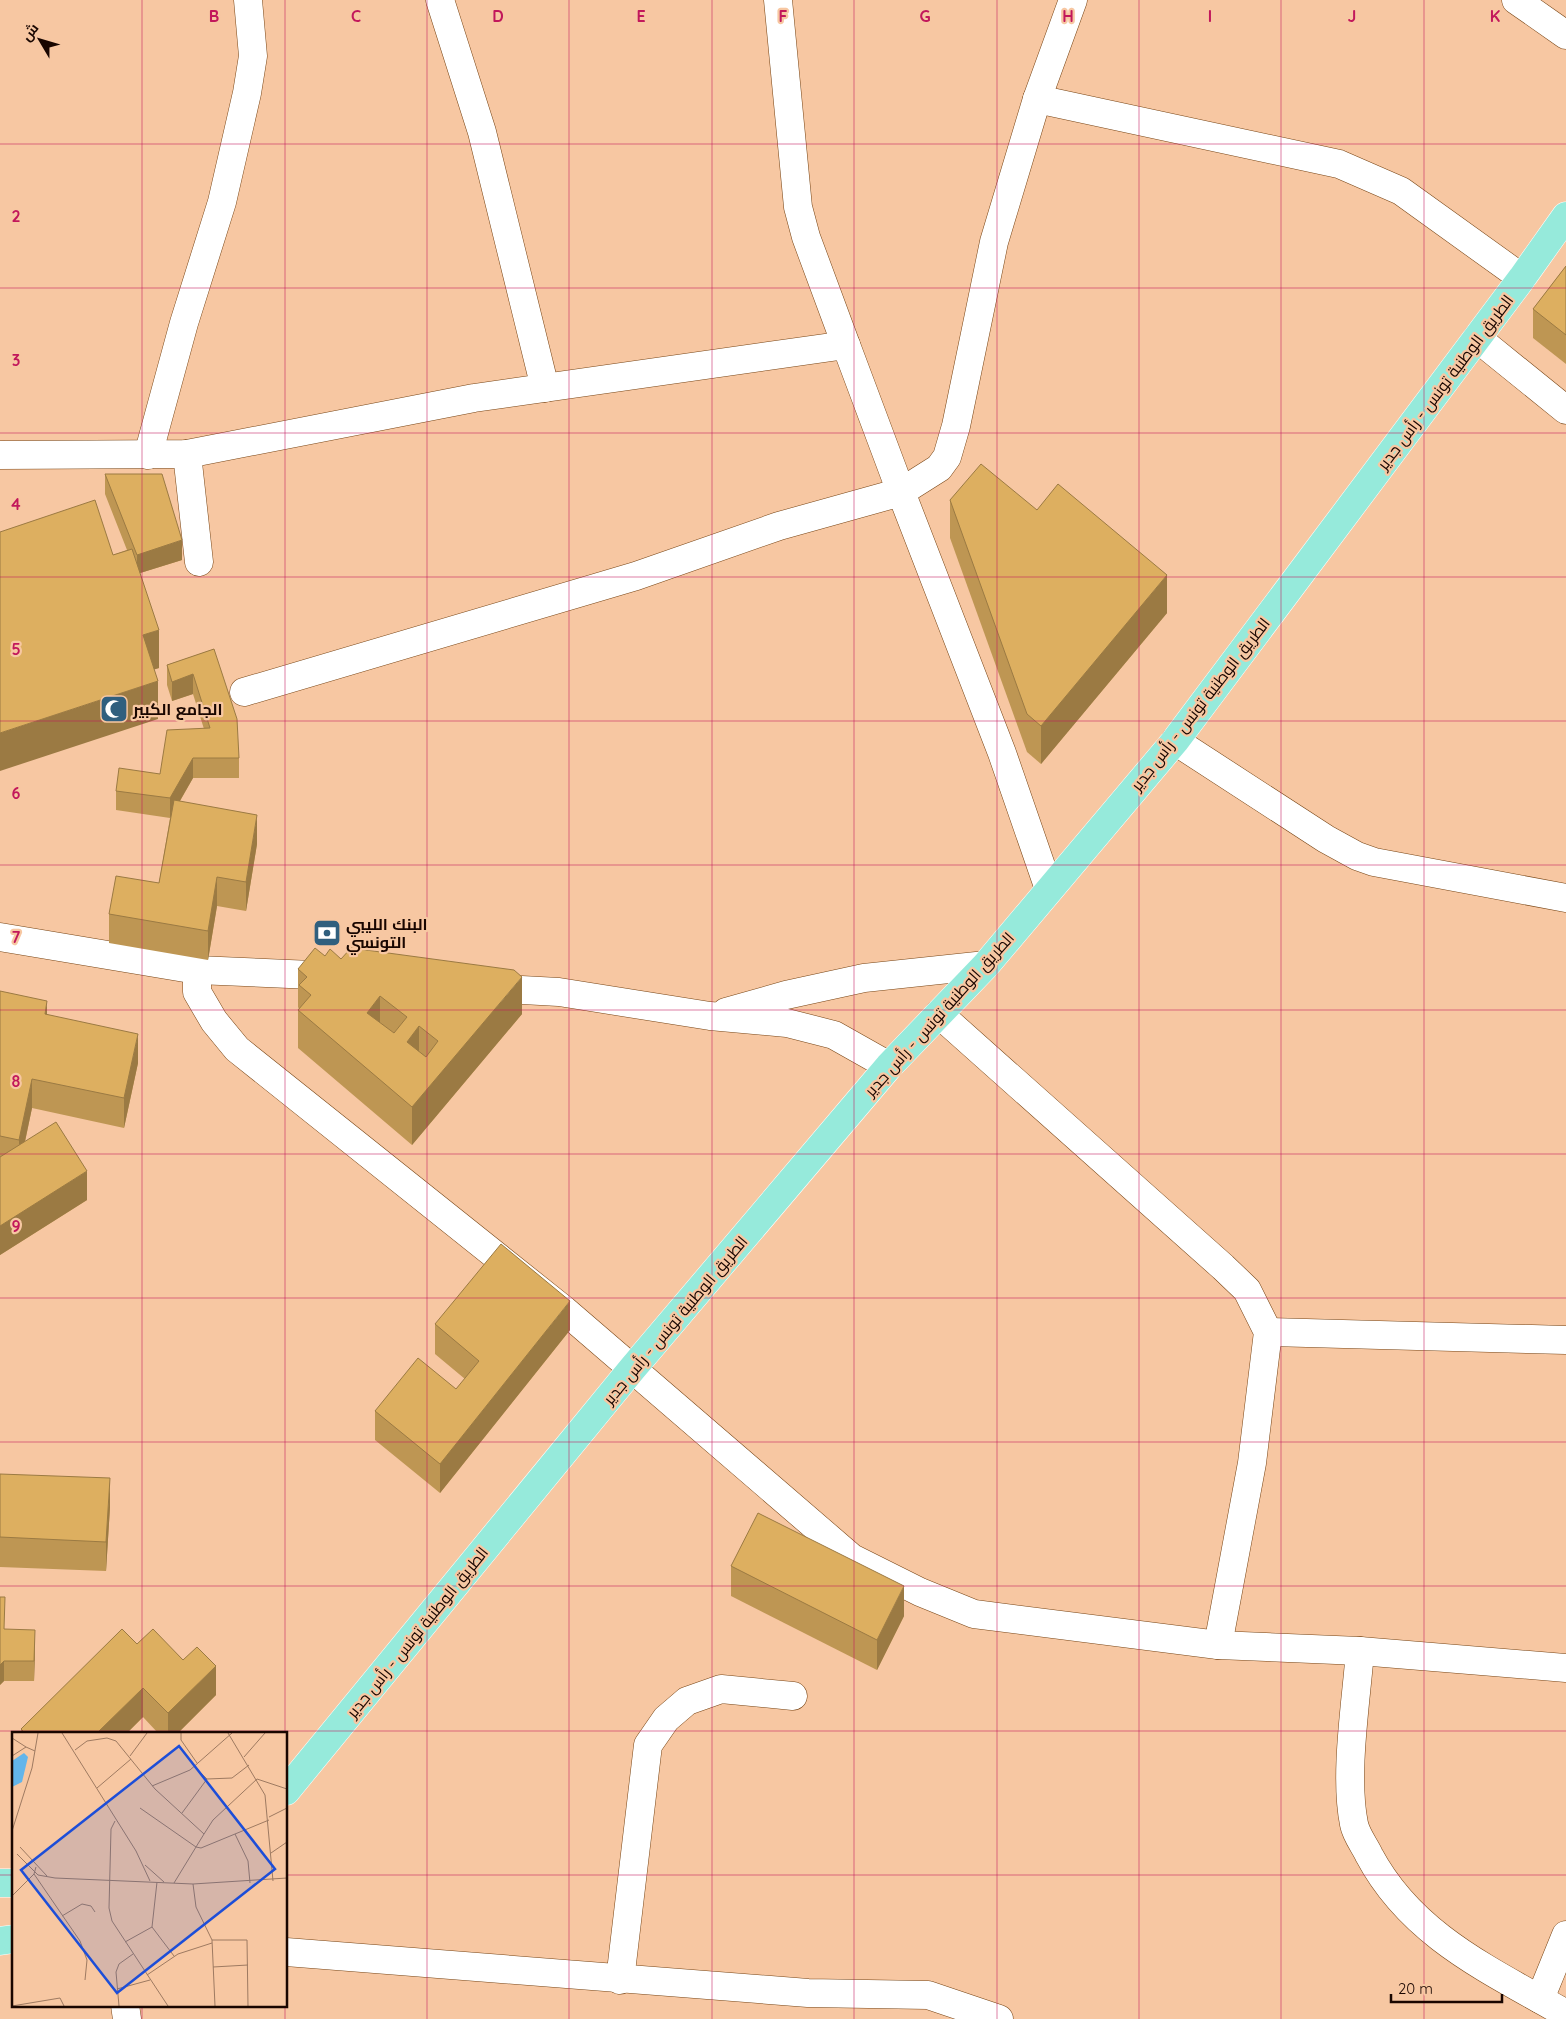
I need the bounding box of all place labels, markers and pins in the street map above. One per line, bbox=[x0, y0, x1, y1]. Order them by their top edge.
mosque icon: الجامع الكبير bbox=[99, 694, 129, 724]
place label: الجامع الكبير bbox=[132, 699, 222, 720]
place label: البنك الليبي التونسي bbox=[346, 914, 428, 955]
bank icon: البنك الليبي التونسي bbox=[312, 918, 342, 948]

